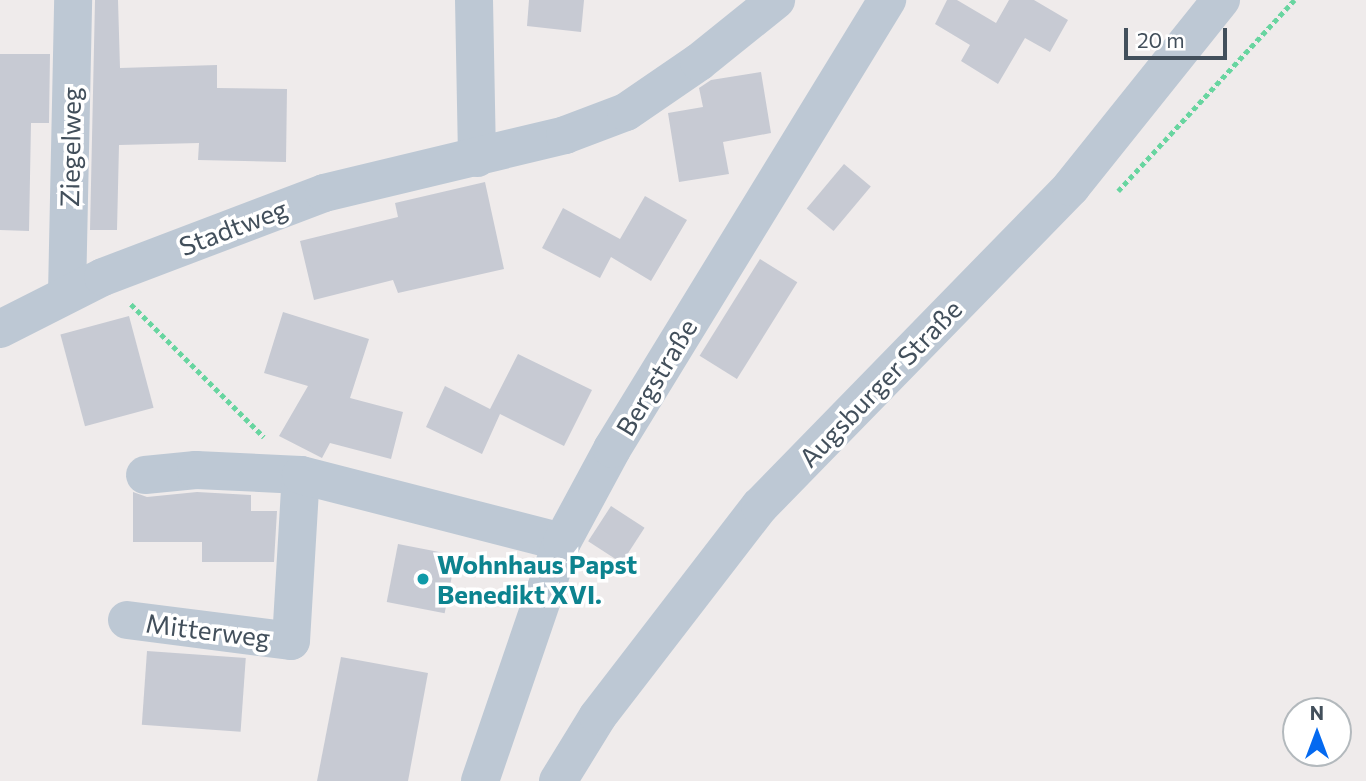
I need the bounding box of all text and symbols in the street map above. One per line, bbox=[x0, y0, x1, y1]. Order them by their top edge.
scale bar bbox=[1128, 14, 1231, 58]
text: 20 m bbox=[1137, 27, 1185, 52]
street label: Ziegelweg bbox=[53, 87, 87, 207]
street label: Stadtweg bbox=[175, 192, 291, 262]
street label: Augsburger Straße bbox=[792, 293, 968, 473]
street label: Bergstraße bbox=[609, 313, 703, 441]
place label: Wohnhaus Papst Benedikt XVI. bbox=[437, 548, 637, 610]
marker: Wohnhaus Papst Benedikt XVI. bbox=[415, 571, 431, 587]
street label: Mitterweg bbox=[144, 607, 272, 653]
north arrow bbox=[1282, 697, 1352, 767]
text: N bbox=[1310, 701, 1324, 724]

